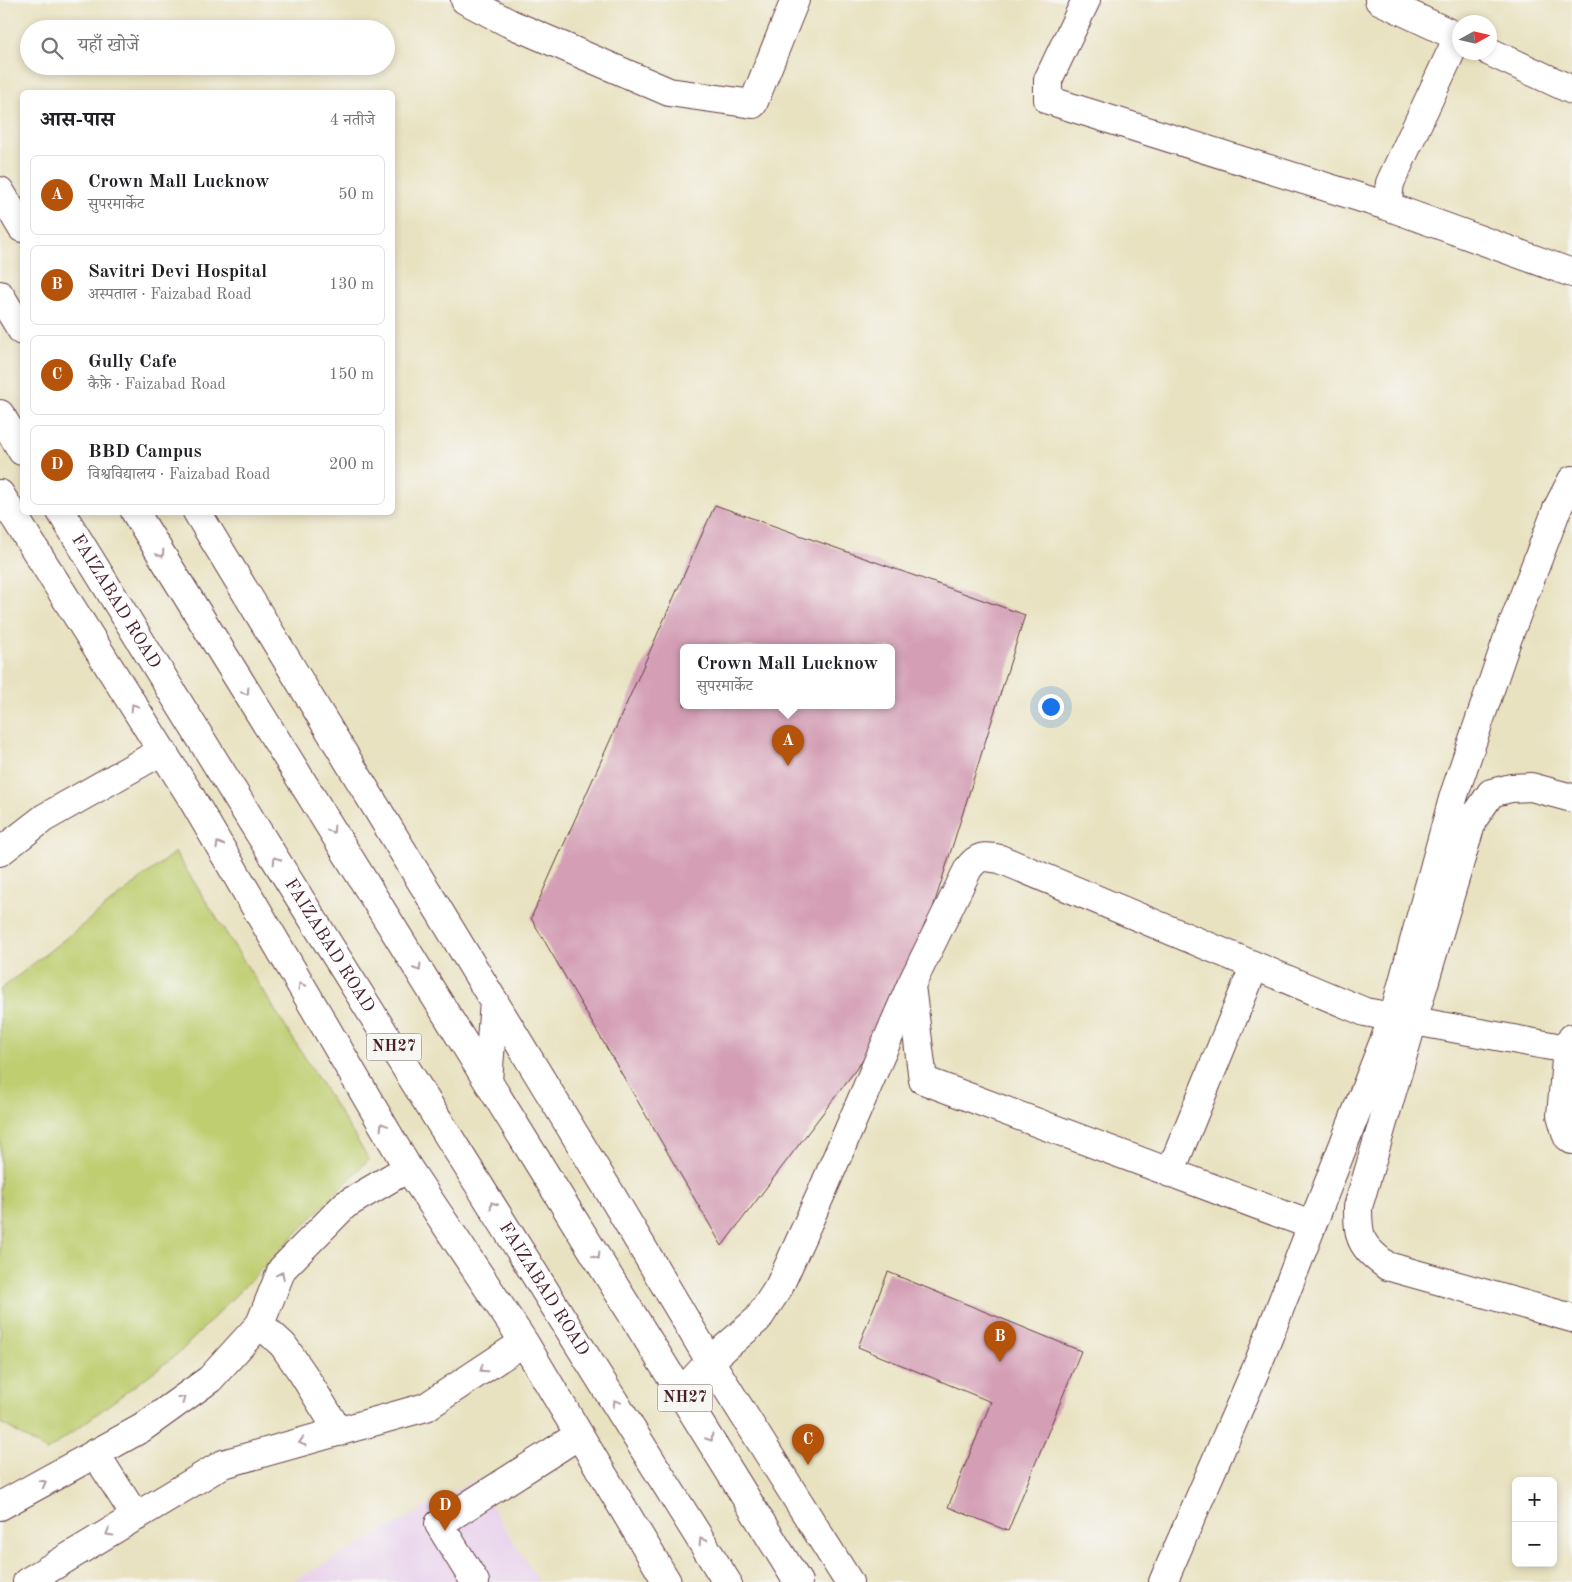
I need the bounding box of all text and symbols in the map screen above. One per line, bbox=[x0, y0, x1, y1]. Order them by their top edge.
north arrow bbox=[1452, 15, 1497, 60]
search box bbox=[20, 20, 395, 75]
icon: search bbox=[38, 34, 66, 62]
text: यहाँ खोजें bbox=[78, 37, 139, 56]
text: आस-पास bbox=[40, 110, 115, 131]
text: 4 नतीजे bbox=[330, 113, 375, 129]
text: Crown Mall Lucknow bbox=[88, 173, 270, 192]
text: A bbox=[51, 187, 63, 203]
text: 50 m bbox=[338, 187, 374, 203]
text: सुपरमार्केट bbox=[88, 197, 144, 213]
text: Savitri Devi Hospital bbox=[88, 263, 267, 282]
text: B bbox=[51, 277, 63, 293]
text: 130 m bbox=[329, 277, 374, 293]
text: अस्पताल · Faizabad Road bbox=[88, 287, 252, 303]
text: Gully Cafe bbox=[88, 353, 177, 372]
text: C bbox=[52, 367, 62, 383]
text: 150 m bbox=[329, 367, 374, 383]
text: कैफ़े · Faizabad Road bbox=[88, 377, 226, 393]
text: BBD Campus bbox=[88, 443, 202, 462]
text: D bbox=[51, 457, 63, 473]
text: 200 m bbox=[329, 457, 374, 473]
text: विश्वविद्यालय · Faizabad Road bbox=[88, 467, 270, 483]
street label: FAIZABAD ROAD bbox=[68, 531, 164, 672]
one-way arrow bbox=[154, 548, 164, 557]
popup bbox=[680, 644, 895, 709]
text: Crown Mall Lucknow bbox=[697, 655, 878, 674]
text: सुपरमार्केट bbox=[697, 679, 753, 695]
one-way arrow bbox=[240, 687, 250, 696]
your location bbox=[1038, 694, 1064, 720]
one-way arrow bbox=[131, 703, 140, 712]
pin: A bbox=[772, 725, 804, 766]
one-way arrow bbox=[326, 824, 335, 834]
one-way arrow bbox=[215, 842, 225, 851]
one-way arrow bbox=[273, 857, 282, 866]
street label: FAIZABAD ROAD bbox=[281, 876, 378, 1016]
one-way arrow bbox=[411, 963, 421, 972]
one-way arrow bbox=[297, 982, 307, 991]
road number: NH27 bbox=[366, 1034, 422, 1060]
one-way arrow bbox=[379, 1122, 389, 1131]
one-way arrow bbox=[490, 1202, 499, 1211]
street label: FAIZABAD ROAD bbox=[496, 1219, 592, 1359]
one-way arrow bbox=[590, 1250, 600, 1259]
one-way arrow bbox=[274, 1271, 284, 1280]
pin: B bbox=[984, 1321, 1016, 1362]
one-way arrow bbox=[480, 1363, 489, 1372]
road number: NH27 bbox=[658, 1385, 712, 1412]
one-way arrow bbox=[176, 1396, 186, 1405]
one-way arrow bbox=[612, 1399, 622, 1408]
pin: C bbox=[792, 1424, 824, 1465]
one-way arrow bbox=[704, 1433, 714, 1442]
one-way arrow bbox=[299, 1436, 307, 1446]
map controls bbox=[1512, 1477, 1557, 1567]
button: + bbox=[1512, 1477, 1557, 1522]
one-way arrow bbox=[37, 1479, 46, 1489]
pin: D bbox=[429, 1490, 461, 1531]
button: − bbox=[1512, 1522, 1557, 1567]
one-way arrow bbox=[106, 1526, 115, 1536]
one-way arrow bbox=[698, 1537, 708, 1546]

